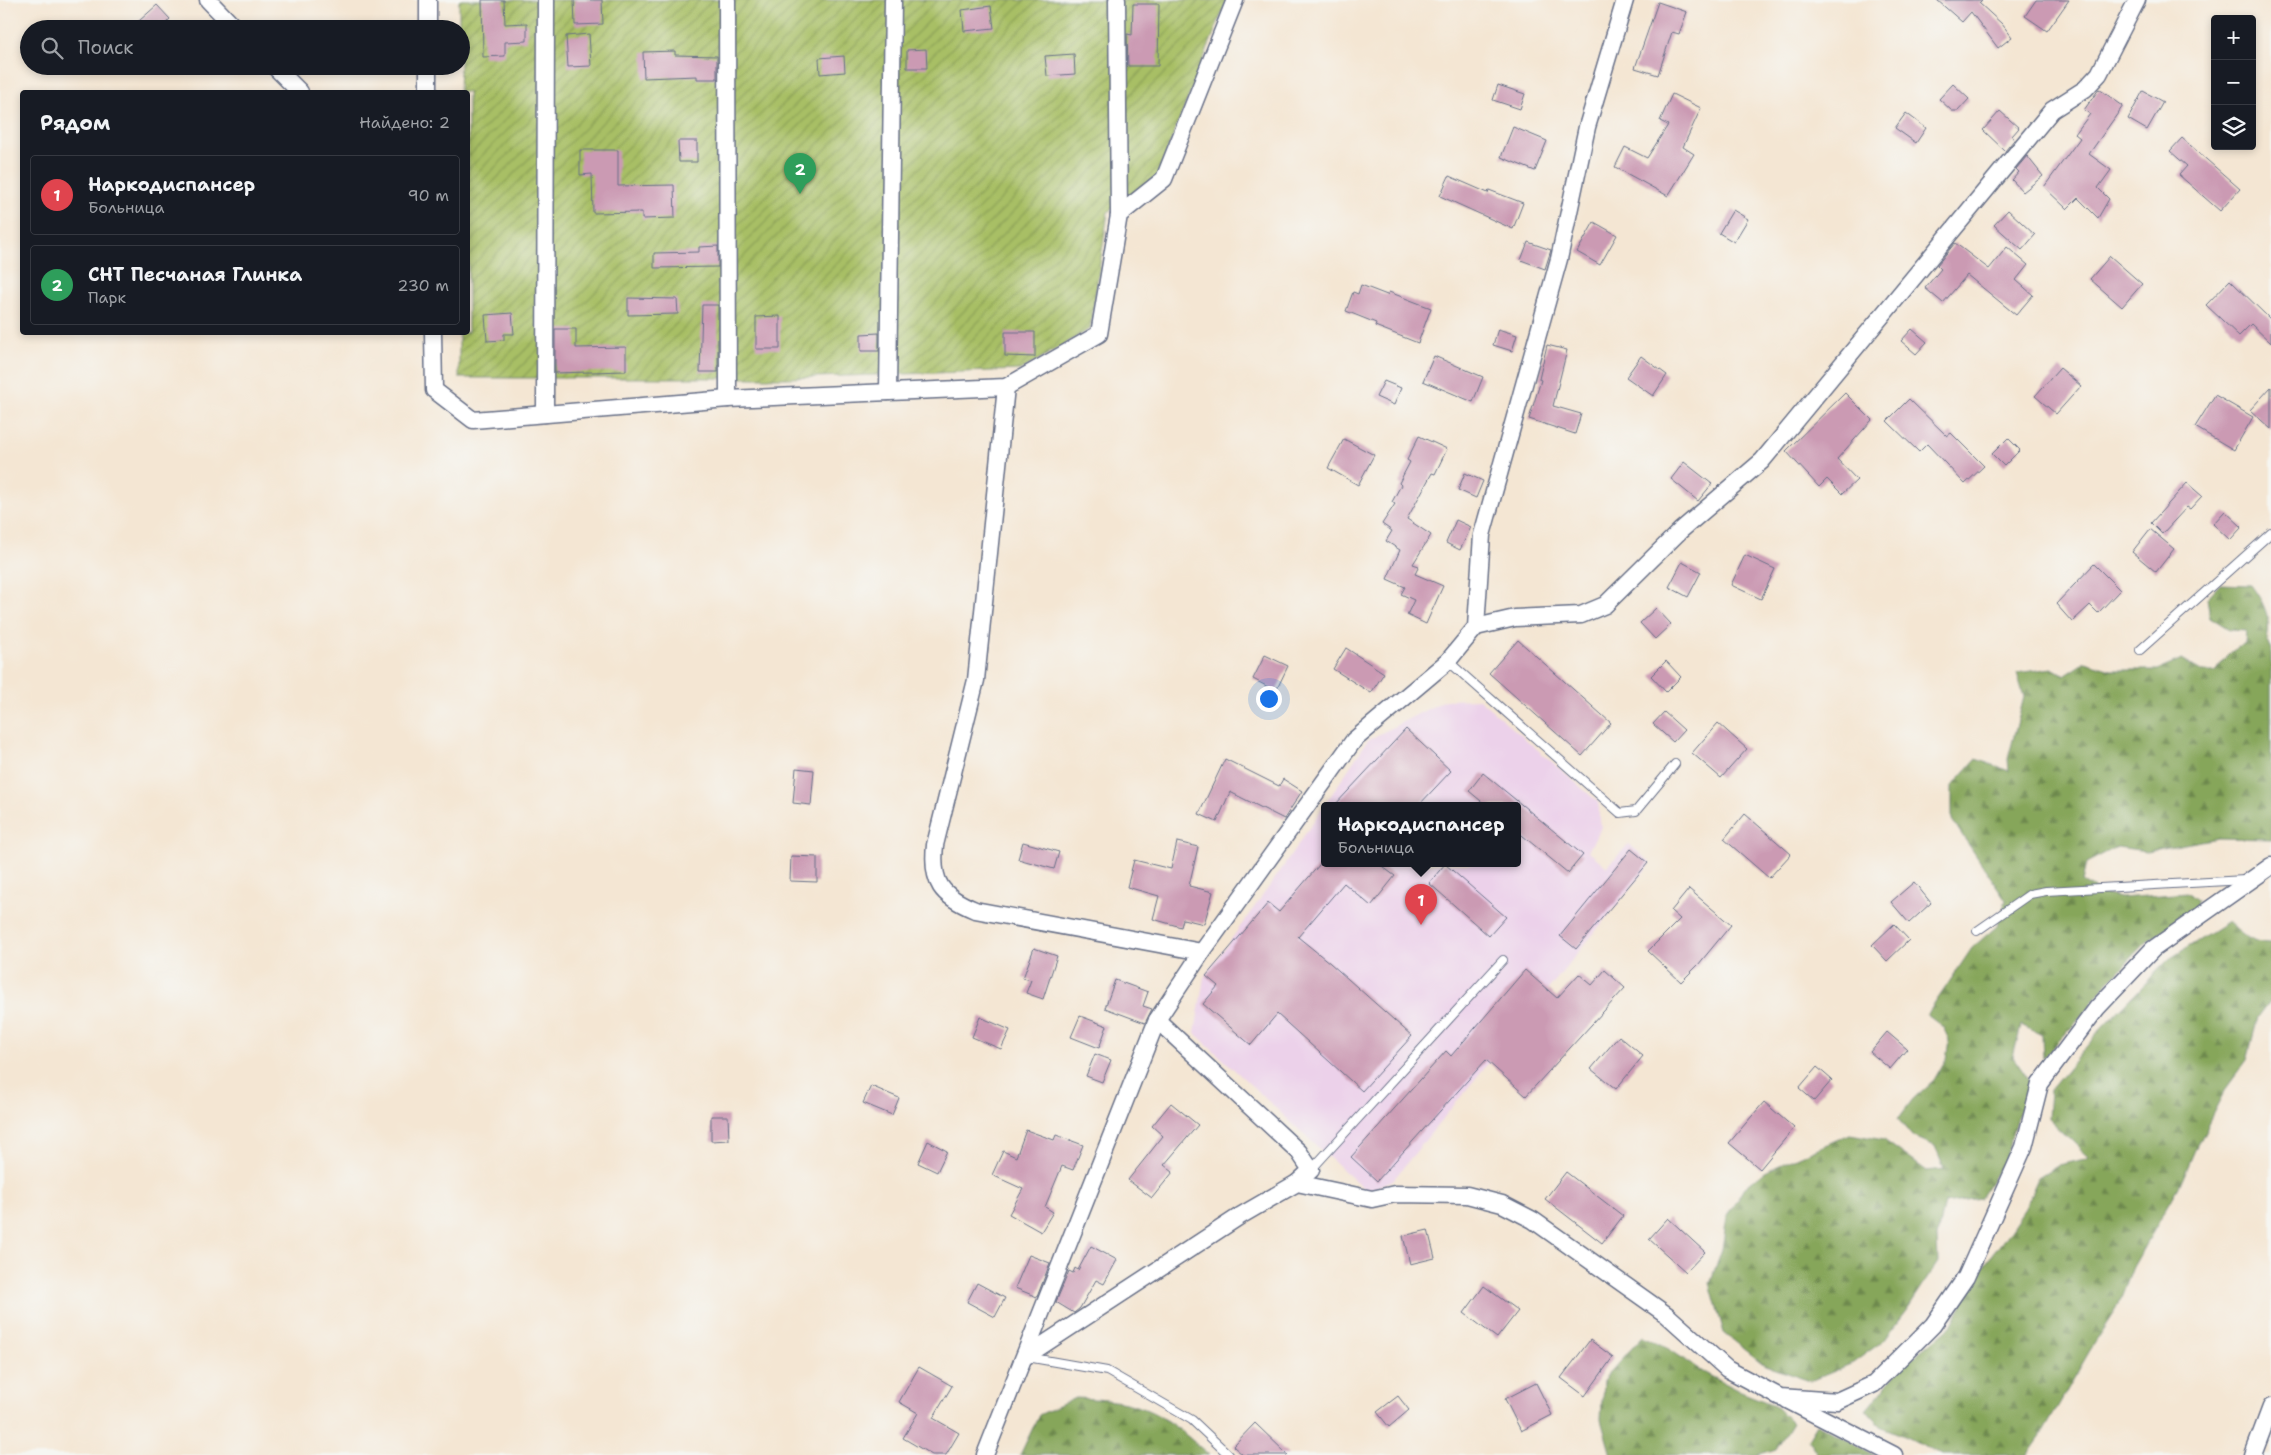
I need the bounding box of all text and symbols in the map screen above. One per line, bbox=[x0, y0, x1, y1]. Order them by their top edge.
map controls bbox=[2211, 15, 2256, 150]
button: + bbox=[2211, 15, 2256, 60]
search box bbox=[20, 20, 470, 75]
icon: search bbox=[38, 34, 66, 62]
text: Поиск bbox=[78, 35, 133, 60]
button: − bbox=[2211, 60, 2256, 105]
button: layers bbox=[2211, 105, 2256, 150]
text: Рядом bbox=[40, 109, 110, 137]
text: Найдено: 2 bbox=[359, 112, 450, 133]
pin: 2 bbox=[784, 153, 816, 194]
text: Наркодиспансер bbox=[88, 172, 255, 197]
text: 1 bbox=[53, 185, 61, 206]
text: 90 m bbox=[408, 185, 449, 206]
text: Больница bbox=[88, 197, 164, 218]
text: СНТ Песчаная Глинка bbox=[88, 262, 302, 287]
text: 2 bbox=[51, 275, 63, 296]
text: 230 m bbox=[397, 275, 449, 296]
text: Парк bbox=[88, 287, 126, 308]
your location bbox=[1256, 686, 1282, 712]
popup bbox=[1321, 802, 1521, 867]
text: Наркодиспансер bbox=[1337, 812, 1505, 837]
text: Больница bbox=[1337, 837, 1414, 858]
pin: 1 bbox=[1405, 884, 1437, 925]

